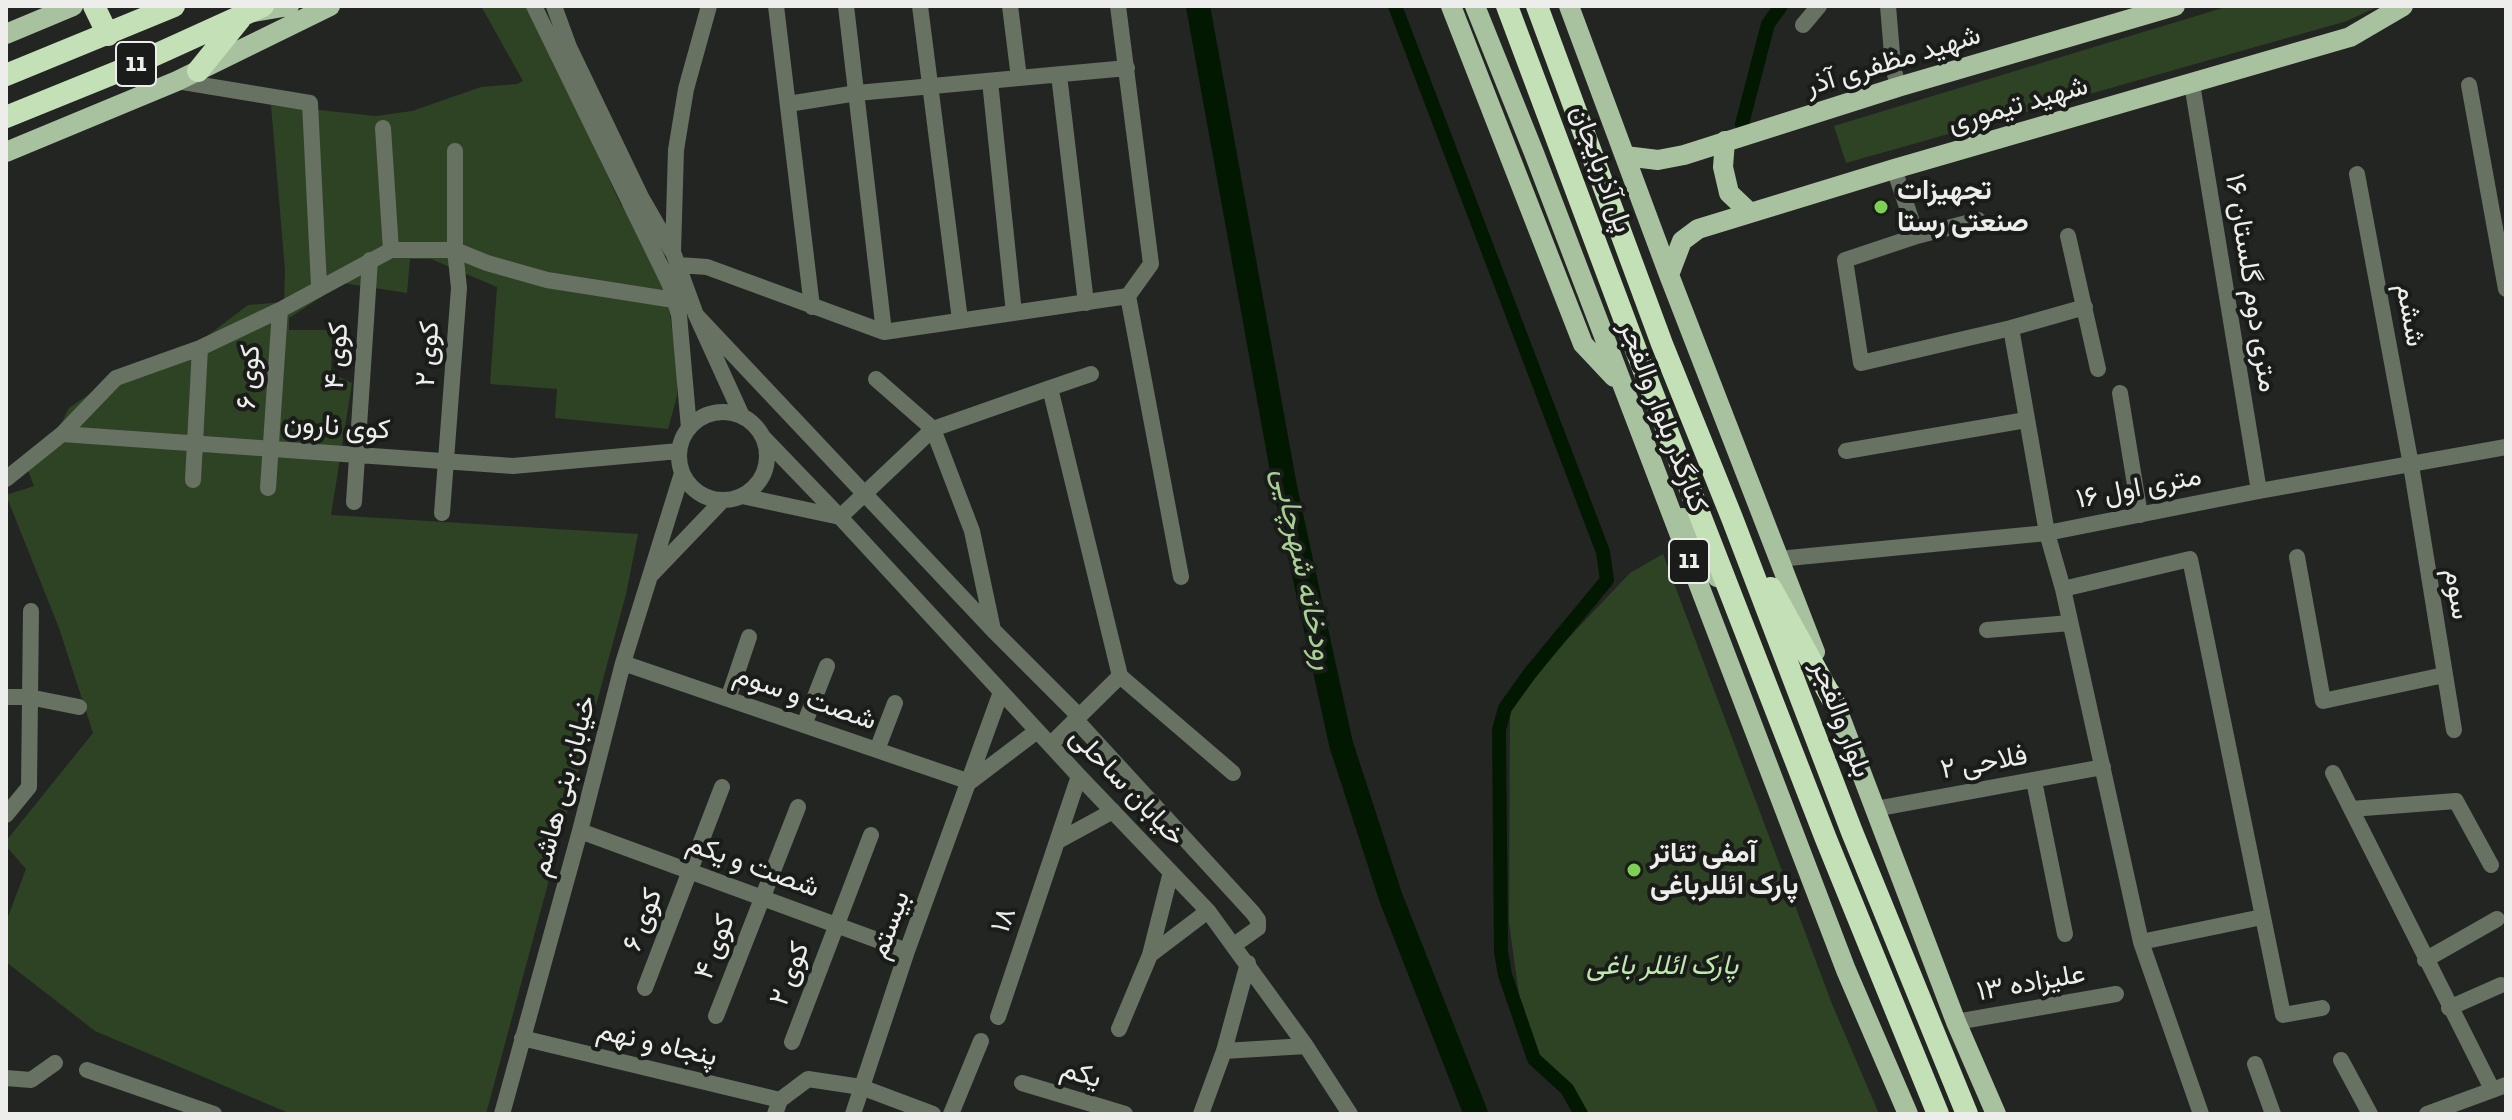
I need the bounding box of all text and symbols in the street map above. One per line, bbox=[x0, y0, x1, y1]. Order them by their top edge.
street label: شهید مظفری آذر bbox=[1801, 18, 1985, 104]
road number: 11 bbox=[116, 42, 156, 86]
street label: شهید تیموری bbox=[1944, 69, 2092, 141]
street label: پل آذربایجان bbox=[1562, 101, 1640, 237]
street label: ۱۶ متری دوم گلستان bbox=[2217, 171, 2285, 395]
place label: تجهیزات صنعتی رستا bbox=[1897, 174, 2029, 240]
marker: تجهیزات صنعتی رستا bbox=[1872, 198, 1890, 216]
street label: ششم bbox=[2388, 281, 2432, 349]
street label: کنارگذر بلوار والفجر bbox=[1611, 317, 1715, 517]
street label: کوی ۲ bbox=[409, 320, 447, 388]
street label: کوی ۴ bbox=[318, 321, 356, 391]
street label: کوی ۶ bbox=[230, 344, 268, 410]
street label: کوی نارون bbox=[283, 407, 391, 447]
street label: ۱۶ متری اول bbox=[2074, 459, 2204, 517]
water label: رودخانه شهرچایی bbox=[1264, 465, 1342, 673]
road number: 11 bbox=[1669, 539, 1709, 583]
street label: سوم bbox=[2436, 566, 2478, 622]
street label: بلوار والفجر bbox=[1803, 656, 1879, 782]
street label: شصت و سوم bbox=[729, 658, 881, 738]
street label: خیابان بنی هاشم bbox=[524, 692, 604, 880]
street label: خیابان ساحلی bbox=[1062, 721, 1192, 853]
street label: فلاحی ۲ bbox=[1938, 739, 2030, 787]
street label: شصت و یکم bbox=[682, 827, 824, 905]
place label: آمفی تئاتر پارک ائللرباغی bbox=[1650, 837, 1798, 903]
marker: آمفی تئاتر پارک ائللرباغی bbox=[1625, 861, 1643, 879]
street label: کوی ۶ bbox=[616, 884, 670, 956]
street label: بیستم bbox=[862, 886, 918, 964]
street label: ۱۸ bbox=[984, 903, 1024, 937]
street label: کوی ۴ bbox=[687, 910, 743, 984]
street label: کوی ۲ bbox=[763, 937, 817, 1011]
park label: پارک ائللر باغی bbox=[1586, 949, 1738, 983]
street label: ۱۳ علیزاده bbox=[1974, 957, 2088, 1009]
street label: پنجاه و نهم bbox=[594, 1014, 720, 1074]
street label: یکم bbox=[1057, 1052, 1105, 1096]

